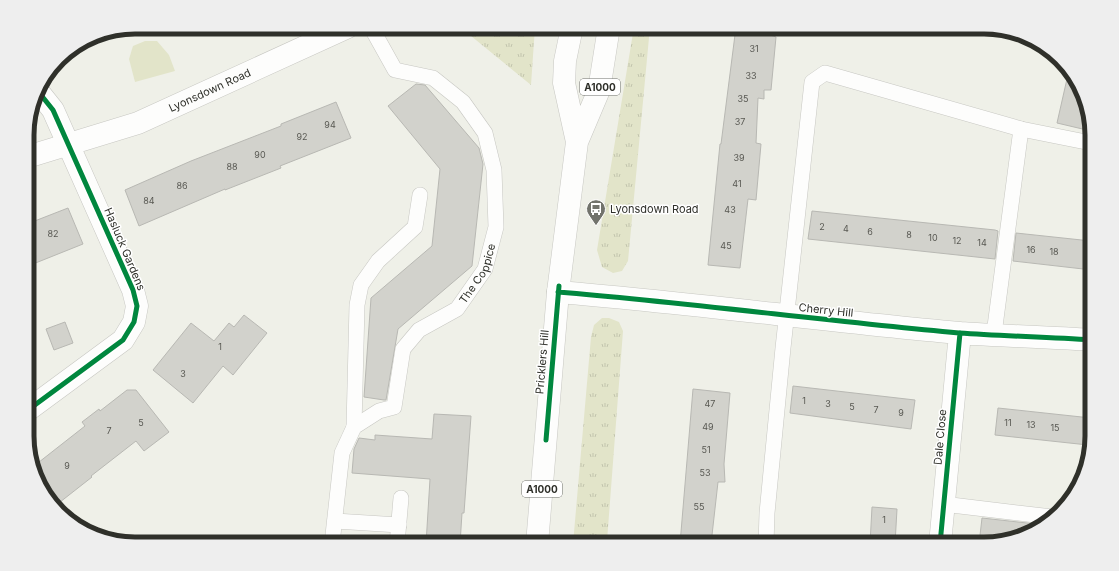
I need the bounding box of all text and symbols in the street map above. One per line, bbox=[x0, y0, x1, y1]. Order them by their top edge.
house number: 31 bbox=[749, 43, 759, 54]
street label: Lyonsdown Road bbox=[167, 65, 253, 115]
house number: 33 bbox=[745, 70, 757, 81]
road number: A1000 bbox=[580, 79, 620, 95]
house number: 35 bbox=[737, 93, 749, 104]
house number: 37 bbox=[735, 116, 745, 127]
house number: 94 bbox=[324, 119, 336, 130]
house number: 92 bbox=[296, 131, 308, 142]
house number: 90 bbox=[254, 149, 266, 160]
house number: 39 bbox=[733, 152, 745, 163]
house number: 88 bbox=[226, 161, 238, 172]
house number: 41 bbox=[732, 178, 742, 189]
house number: 86 bbox=[176, 180, 188, 191]
house number: 84 bbox=[143, 195, 155, 206]
bus stop icon: Lyonsdown Road bbox=[585, 198, 607, 226]
place label: Lyonsdown Road bbox=[610, 202, 699, 216]
house number: 43 bbox=[724, 204, 736, 215]
street label: Hasluck Gardens bbox=[101, 206, 149, 293]
house number: 2 bbox=[819, 221, 825, 232]
house number: 4 bbox=[843, 223, 849, 234]
house number: 6 bbox=[867, 226, 873, 237]
house number: 82 bbox=[47, 228, 59, 239]
house number: 8 bbox=[906, 229, 912, 240]
house number: 10 bbox=[928, 232, 938, 243]
house number: 12 bbox=[952, 235, 962, 246]
house number: 14 bbox=[977, 237, 987, 248]
house number: 45 bbox=[720, 240, 732, 251]
street label: The Coppice bbox=[456, 242, 498, 306]
house number: 16 bbox=[1026, 244, 1036, 255]
house number: 18 bbox=[1049, 246, 1059, 257]
street label: Cherry Hill bbox=[798, 300, 854, 320]
street label: Pricklers Hill bbox=[532, 329, 552, 395]
house number: 1 bbox=[218, 341, 222, 352]
house number: 3 bbox=[180, 368, 186, 379]
house number: 1 bbox=[802, 395, 806, 406]
house number: 47 bbox=[705, 398, 715, 409]
house number: 3 bbox=[825, 398, 831, 409]
house number: 5 bbox=[849, 401, 855, 412]
house number: 7 bbox=[873, 404, 879, 415]
house number: 9 bbox=[898, 407, 904, 418]
street label: Dale Close bbox=[931, 409, 949, 465]
house number: 5 bbox=[138, 417, 144, 428]
house number: 11 bbox=[1004, 417, 1012, 428]
house number: 13 bbox=[1026, 419, 1036, 430]
house number: 49 bbox=[702, 421, 714, 432]
house number: 15 bbox=[1050, 422, 1060, 433]
house number: 7 bbox=[106, 425, 112, 436]
house number: 51 bbox=[701, 444, 711, 455]
house number: 9 bbox=[64, 460, 70, 471]
house number: 53 bbox=[699, 467, 711, 478]
road number: A1000 bbox=[522, 481, 562, 497]
house number: 55 bbox=[694, 501, 704, 512]
house number: 1 bbox=[882, 514, 886, 525]

